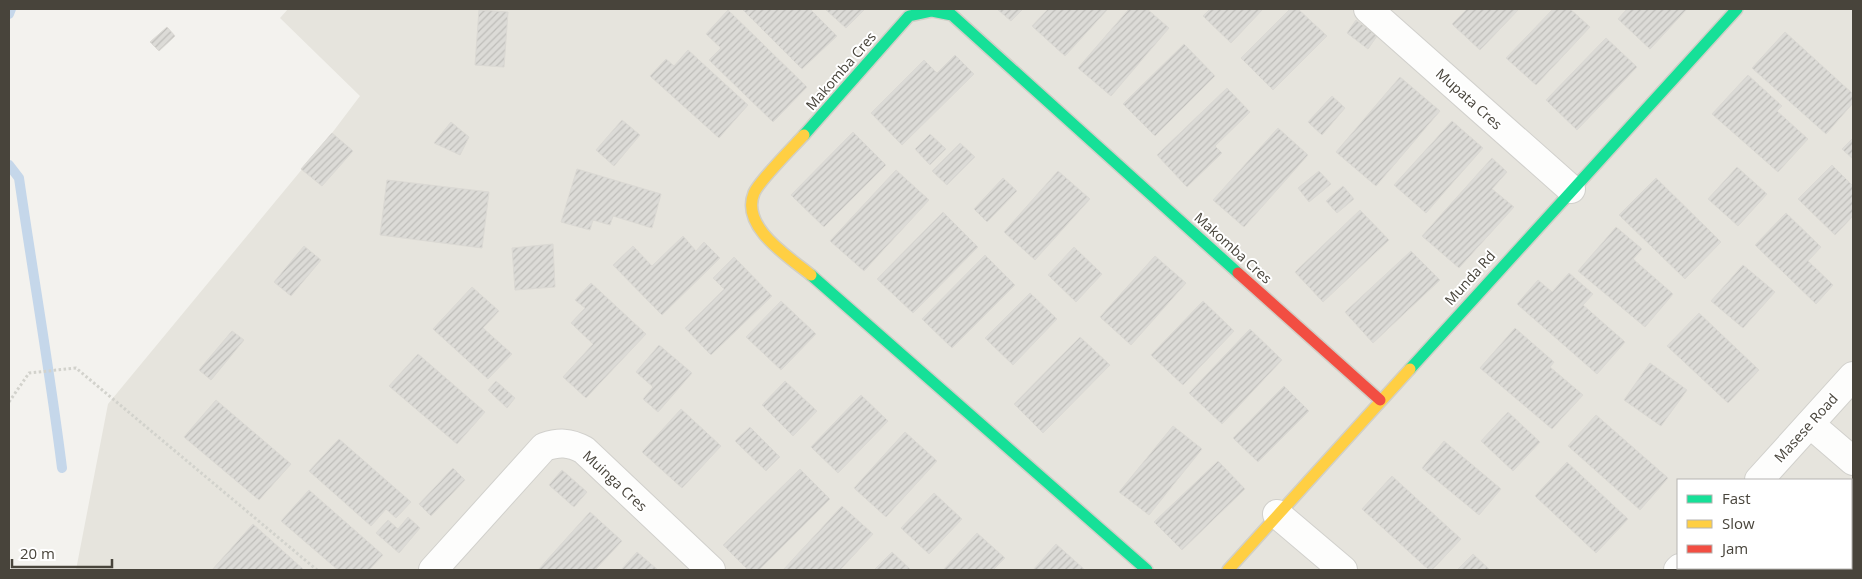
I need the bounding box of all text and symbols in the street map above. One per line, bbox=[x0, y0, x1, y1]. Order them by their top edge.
street label: Makomba Cres bbox=[801, 27, 880, 114]
street label: Mupata Cres bbox=[1432, 64, 1507, 134]
street label: Makomba Cres bbox=[1190, 208, 1276, 288]
street label: Munda Rd bbox=[1440, 246, 1499, 309]
street label: Masese Road bbox=[1770, 389, 1842, 466]
street label: Muinga Cres bbox=[579, 446, 652, 516]
legend bbox=[1677, 479, 1852, 569]
text: Fast bbox=[1722, 488, 1751, 508]
text: Slow bbox=[1722, 513, 1755, 533]
scale bar bbox=[12, 536, 112, 568]
text: Jam bbox=[1720, 538, 1748, 558]
text: 20 m bbox=[20, 543, 55, 563]

